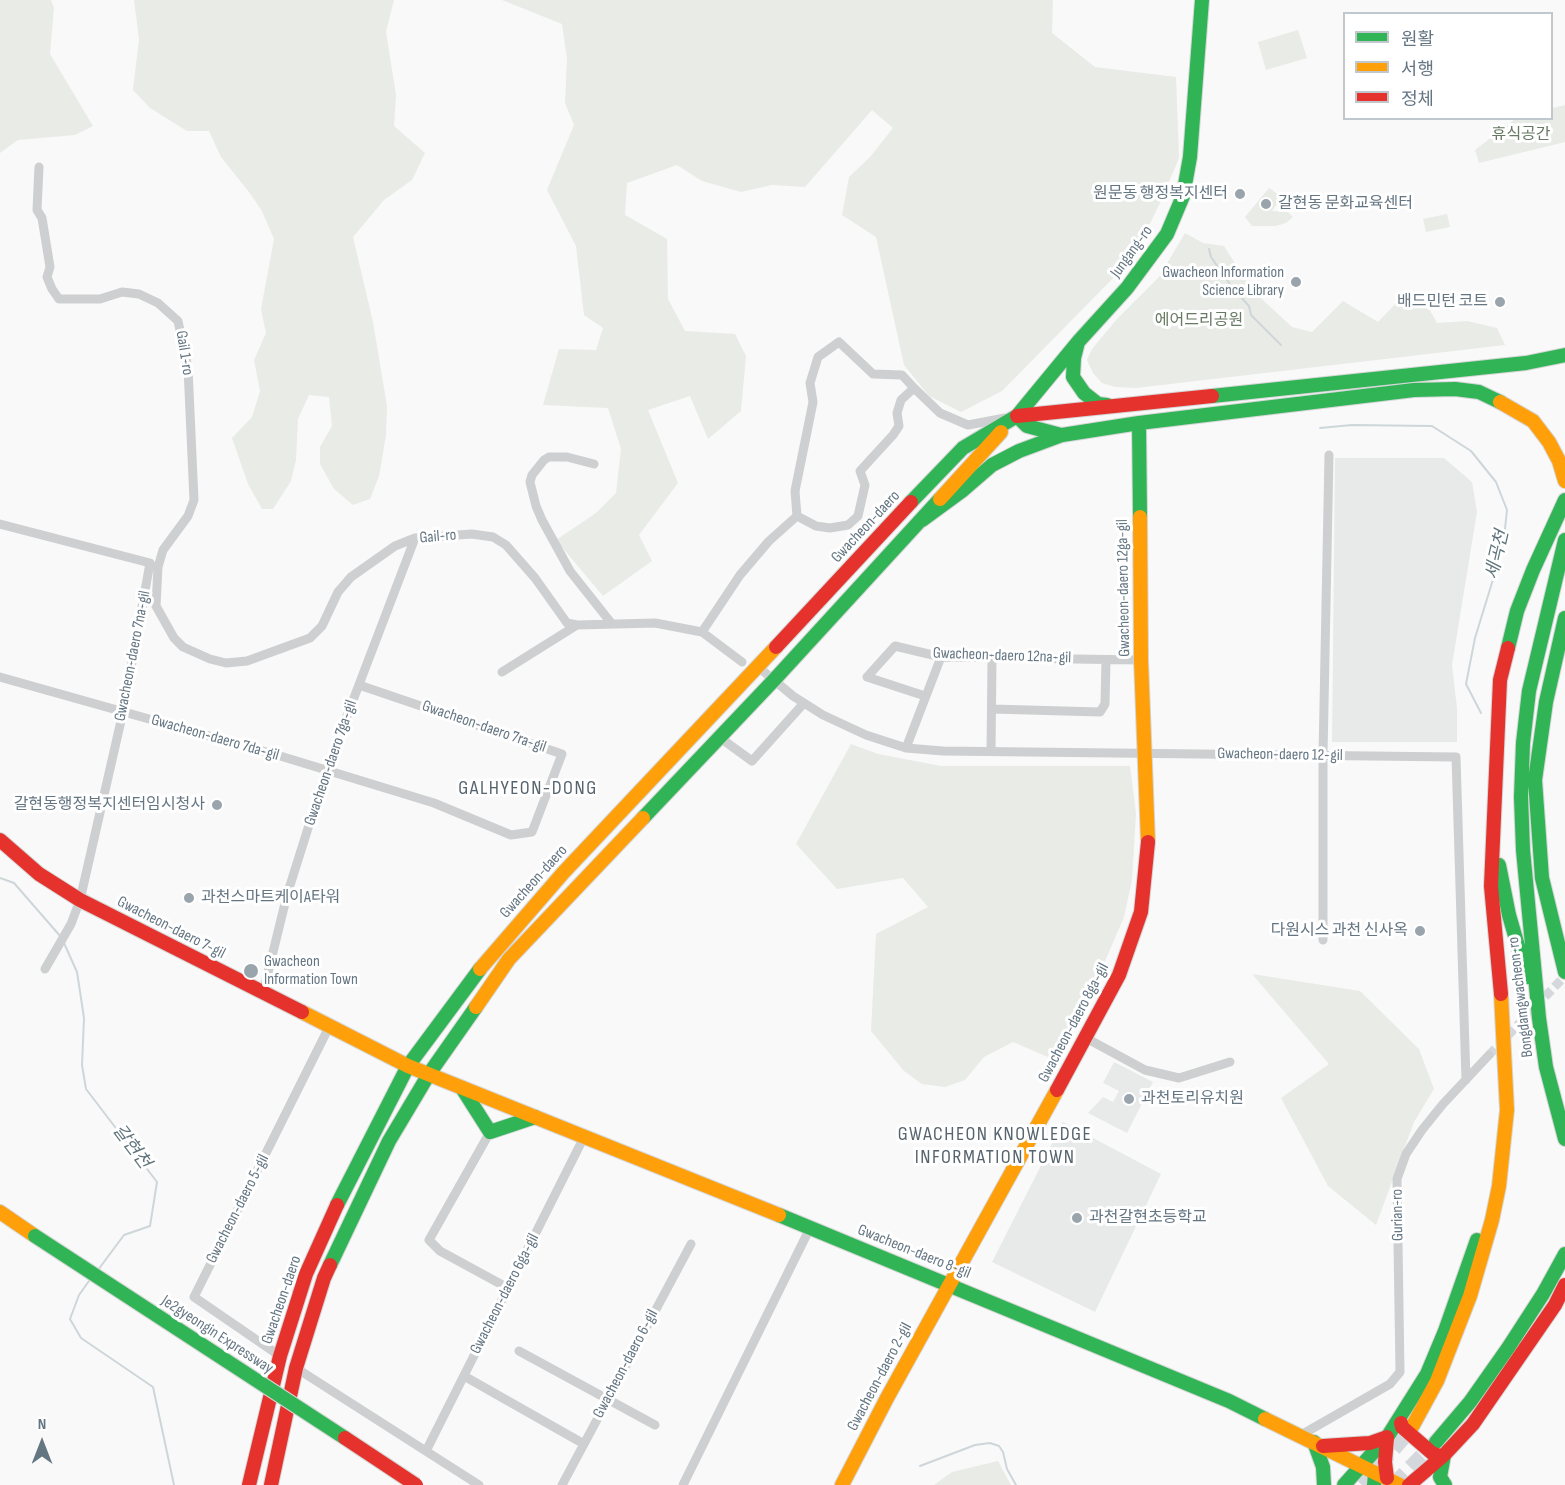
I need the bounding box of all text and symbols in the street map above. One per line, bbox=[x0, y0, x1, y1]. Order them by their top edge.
legend bbox=[1343, 12, 1553, 120]
text: 원활 bbox=[1401, 29, 1434, 50]
text: 서행 bbox=[1401, 59, 1434, 80]
text: 정체 bbox=[1401, 89, 1434, 110]
park label: 휴식공간 bbox=[1492, 125, 1550, 145]
place label: 원문동 행정복지센터 bbox=[1093, 184, 1228, 204]
marker: 원문동 행정복지센터 bbox=[1233, 187, 1247, 201]
place label: 갈현동 문화교육센터 bbox=[1278, 194, 1413, 214]
marker: 갈현동 문화교육센터 bbox=[1259, 197, 1273, 211]
street label: Jungang-ro bbox=[1107, 222, 1157, 282]
place label: Gwacheon Information Science Library bbox=[1162, 263, 1284, 301]
marker: Gwacheon Information Science Library bbox=[1289, 275, 1303, 289]
place label: 배드민턴 코트 bbox=[1397, 292, 1488, 312]
marker: 배드민턴 코트 bbox=[1493, 295, 1507, 309]
park label: 에어드리공원 bbox=[1155, 311, 1243, 331]
street label: Gail 1-ro bbox=[171, 329, 197, 377]
street label: Gwacheon-daero bbox=[828, 487, 904, 567]
street label: Gwacheon-daero 12ga-gil bbox=[1113, 519, 1135, 657]
street label: Gail-ro bbox=[419, 526, 457, 548]
water label: 세곡천 bbox=[1482, 528, 1514, 582]
street label: Gwacheon-daero 7na-gil bbox=[111, 589, 155, 723]
street label: Gwacheon-daero 12na-gil bbox=[932, 644, 1072, 668]
street label: Gwacheon-daero 7ra-gil bbox=[419, 697, 549, 757]
street label: Gwacheon-daero 7ga-gil bbox=[301, 698, 361, 828]
street label: Gwacheon-daero 7da-gil bbox=[149, 711, 281, 765]
street label: Gwacheon-daero 12-gil bbox=[1217, 744, 1343, 766]
district label: GALHYEON-DONG bbox=[458, 777, 598, 801]
place label: 갈현동행정복지센터임시청사 bbox=[14, 795, 205, 815]
marker: 갈현동행정복지센터임시청사 bbox=[210, 798, 224, 812]
street label: Gwacheon-daero bbox=[496, 841, 572, 923]
place label: 과천스마트케이A타워 bbox=[201, 888, 340, 908]
marker: 과천스마트케이A타워 bbox=[182, 891, 196, 905]
street label: Gwacheon-daero 7-gil bbox=[114, 893, 228, 963]
place label: 다원시스 과천 신사옥 bbox=[1270, 921, 1408, 941]
marker: 다원시스 과천 신사옥 bbox=[1413, 924, 1427, 938]
street label: Bongdamgwacheon-ro bbox=[1504, 936, 1538, 1058]
place label: Gwacheon Information Town bbox=[264, 952, 358, 990]
street label: Gwacheon-daero 8ga-gil bbox=[1034, 960, 1114, 1086]
marker: Gwacheon Information Town bbox=[242, 962, 260, 980]
place label: 과천토리유치원 bbox=[1141, 1089, 1244, 1109]
marker: 과천토리유치원 bbox=[1122, 1092, 1136, 1106]
water label: 갈현천 bbox=[107, 1121, 155, 1173]
district label: GWACHEON KNOWLEDGE INFORMATION TOWN bbox=[898, 1123, 1092, 1170]
street label: Gwacheon-daero 5-gil bbox=[202, 1151, 274, 1267]
street label: Gurian-ro bbox=[1388, 1189, 1408, 1241]
place label: 과천갈현초등학교 bbox=[1089, 1208, 1207, 1228]
marker: 과천갈현초등학교 bbox=[1070, 1211, 1084, 1225]
street label: Gwacheon-daero 8-gil bbox=[855, 1221, 973, 1283]
street label: Gwacheon-daero 6ga-gil bbox=[466, 1231, 544, 1357]
street label: Gwacheon-daero bbox=[258, 1253, 306, 1347]
street label: Je2gyeongin Expressway bbox=[157, 1292, 277, 1378]
street label: Gwacheon-daero 6-gil bbox=[589, 1306, 663, 1422]
street label: Gwacheon-daero 2-gil bbox=[843, 1320, 917, 1434]
north arrow bbox=[12, 1413, 72, 1473]
text: N bbox=[38, 1415, 46, 1434]

